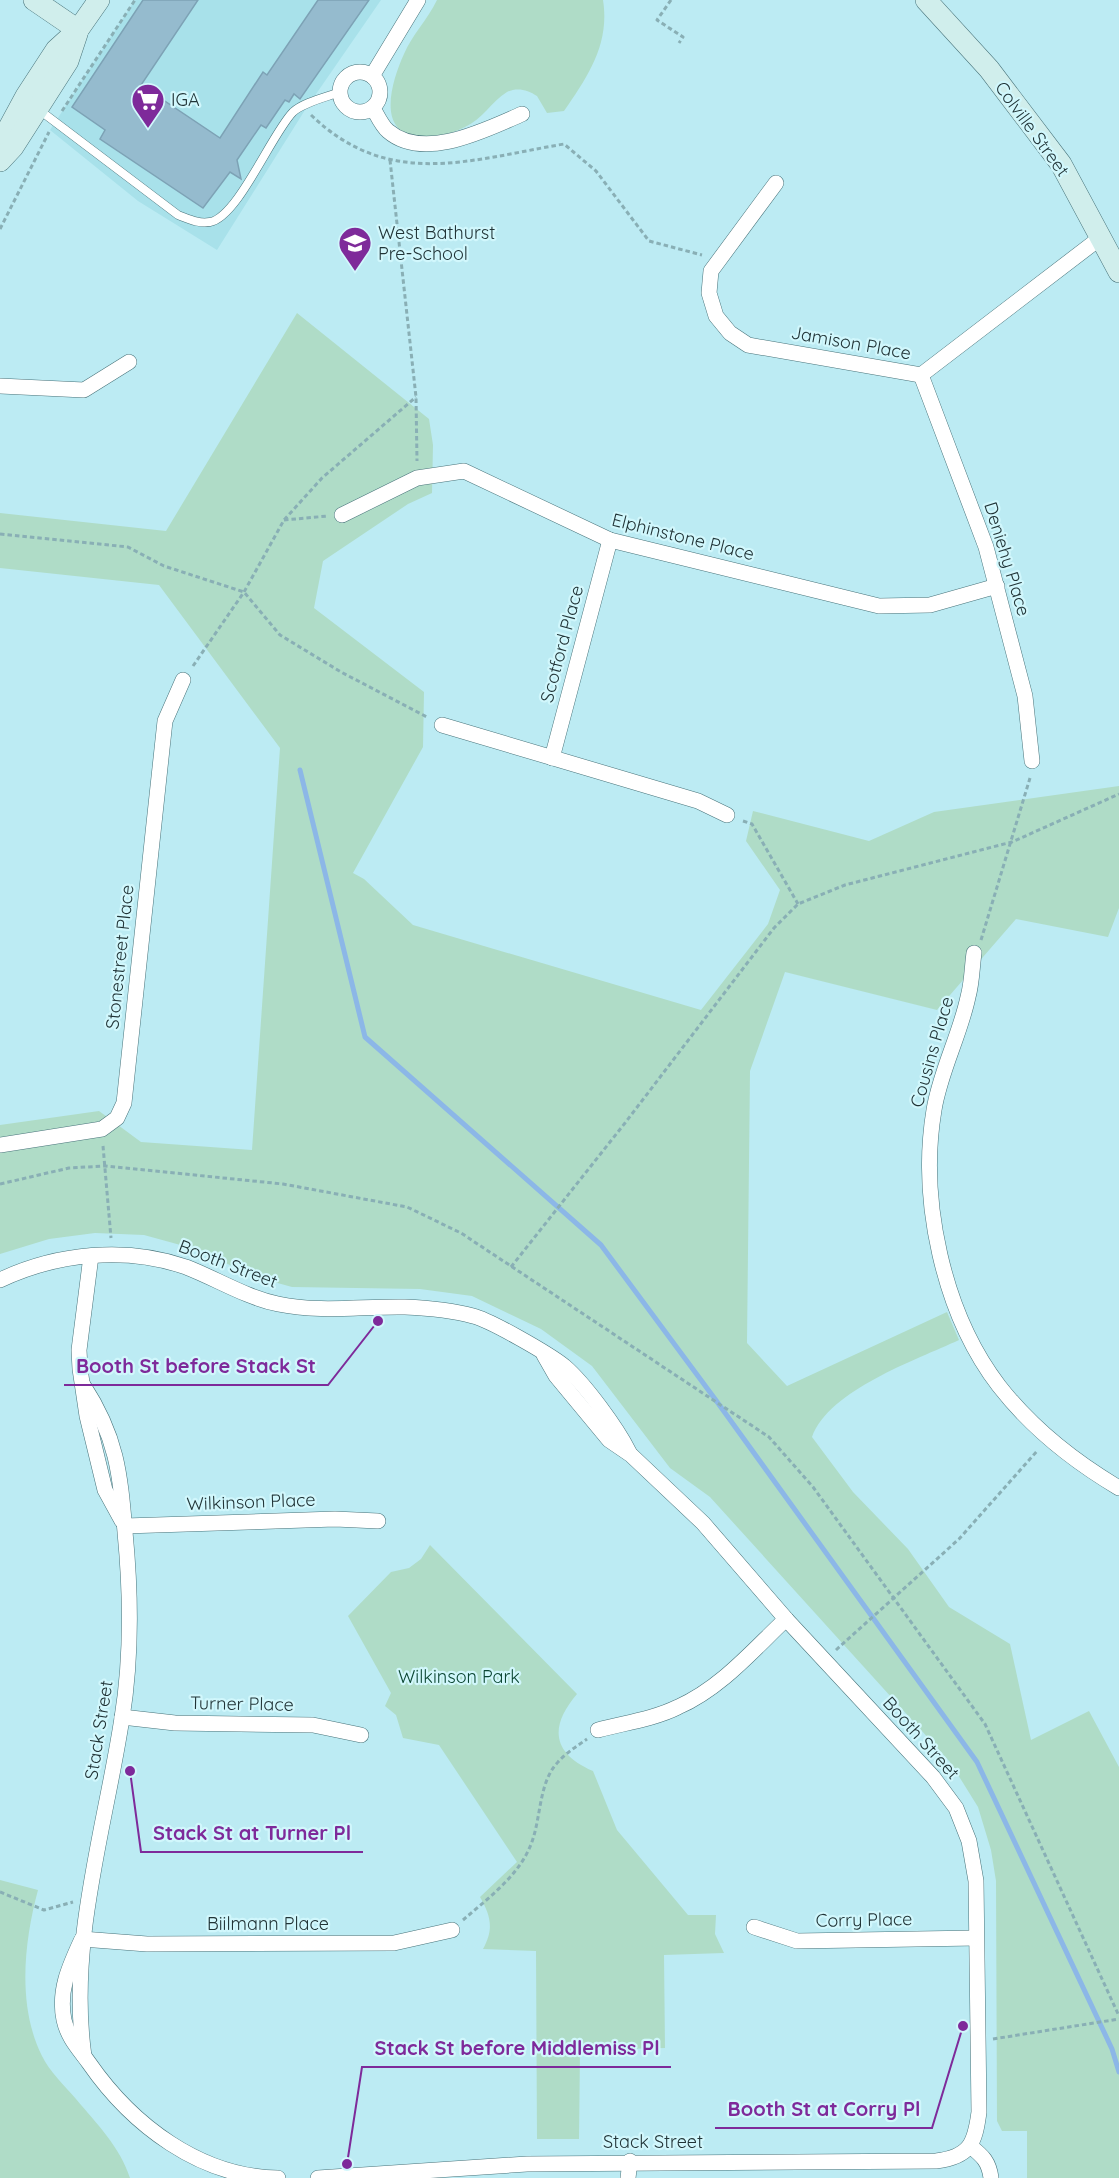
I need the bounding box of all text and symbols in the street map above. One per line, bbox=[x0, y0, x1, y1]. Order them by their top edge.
street label: Colville Street bbox=[990, 77, 1075, 181]
supermarket icon: IGA bbox=[130, 82, 166, 129]
place label: IGA bbox=[171, 88, 200, 111]
place label: West Bathurst Pre-School bbox=[378, 221, 495, 265]
school or university icon: West Bathurst Pre-School bbox=[337, 225, 373, 272]
street label: Jamison Place bbox=[789, 321, 913, 364]
street label: Deniehy Place bbox=[979, 499, 1036, 619]
street label: Elphinstone Place bbox=[610, 508, 757, 565]
street label: Scotford Place bbox=[535, 583, 588, 705]
street label: Stonestreet Place bbox=[100, 884, 139, 1030]
street label: Cousins Place bbox=[905, 994, 958, 1110]
street label: Booth Street bbox=[176, 1234, 281, 1293]
callout: Booth St before Stack St bbox=[64, 1347, 328, 1385]
text: Booth St before Stack St bbox=[76, 1353, 316, 1378]
street label: Wilkinson Place bbox=[186, 1488, 316, 1515]
park label: Wilkinson Park bbox=[398, 1665, 520, 1688]
street label: Stack Street bbox=[79, 1679, 118, 1781]
street label: Turner Place bbox=[190, 1691, 294, 1716]
street label: Booth Street bbox=[878, 1691, 965, 1784]
callout: Stack St at Turner Pl bbox=[141, 1814, 363, 1852]
text: Stack St at Turner Pl bbox=[153, 1820, 351, 1845]
street label: Corry Place bbox=[815, 1907, 913, 1932]
street label: Biilmann Place bbox=[207, 1912, 329, 1935]
callout: Stack St before Middlemiss Pl bbox=[362, 2029, 671, 2067]
text: Stack St before Middlemiss Pl bbox=[374, 2035, 660, 2060]
callout: Booth St at Corry Pl bbox=[715, 2090, 932, 2128]
text: Booth St at Corry Pl bbox=[728, 2096, 920, 2121]
street label: Stack Street bbox=[603, 2130, 703, 2153]

